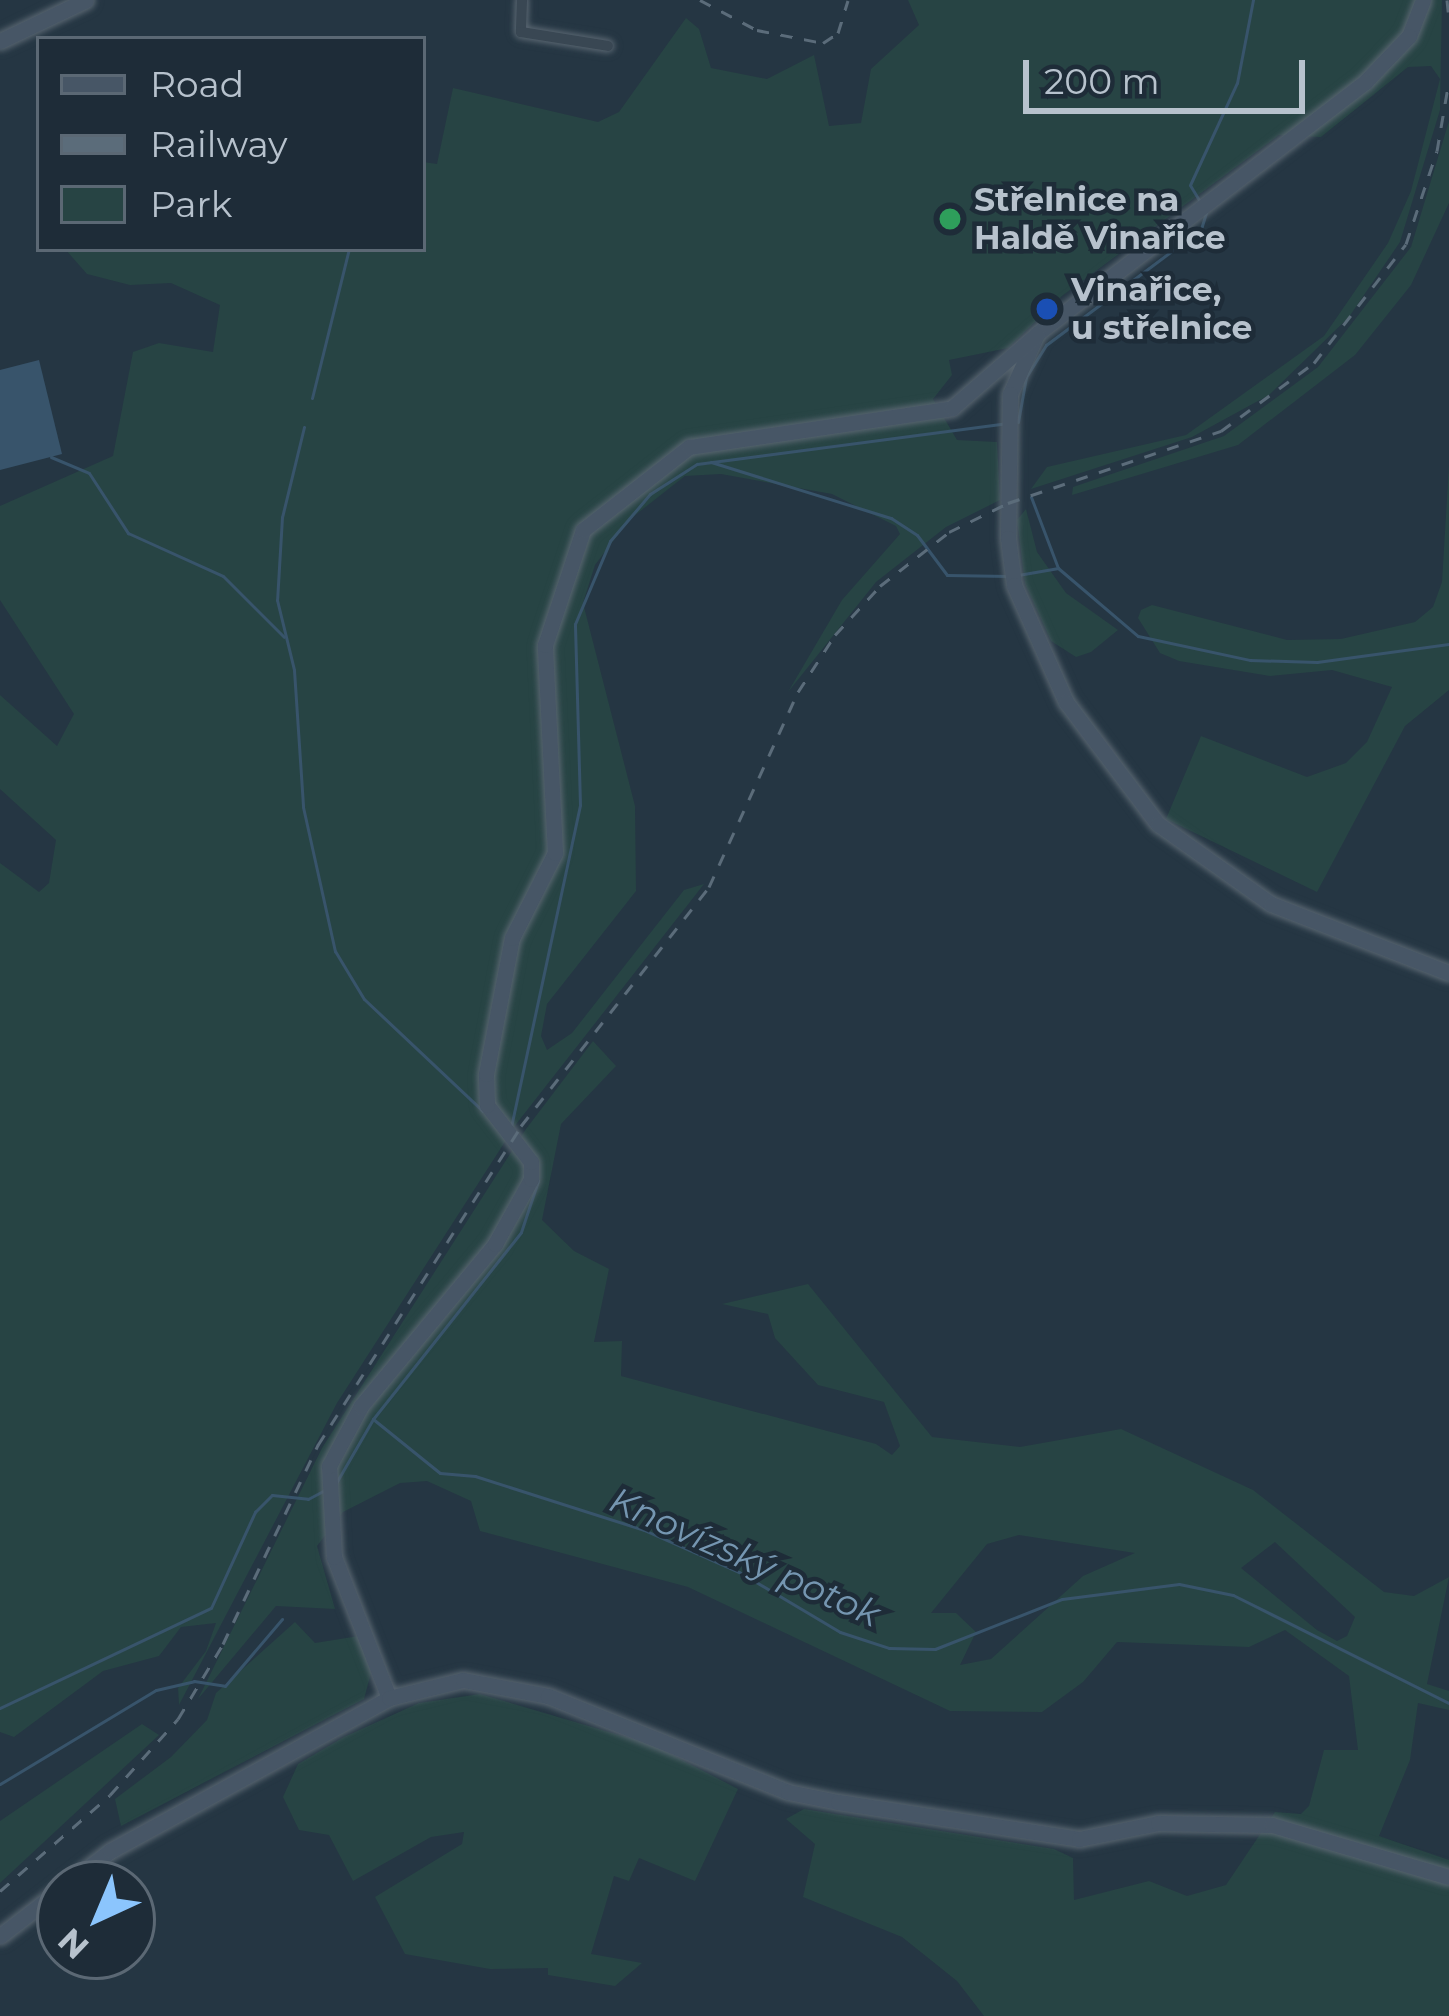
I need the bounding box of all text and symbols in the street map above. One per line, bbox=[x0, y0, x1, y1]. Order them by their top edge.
legend bbox=[36, 36, 426, 252]
scale bar bbox=[1029, 36, 1311, 110]
text: 200 m bbox=[1044, 59, 1160, 103]
text: Road bbox=[150, 62, 244, 106]
text: Railway bbox=[150, 122, 287, 166]
place label: Střelnice na Haldě Vinařice bbox=[974, 180, 1226, 258]
text: Park bbox=[150, 182, 232, 226]
marker: Střelnice na Haldě Vinařice bbox=[937, 206, 963, 232]
place label: Vinařice, u střelnice bbox=[1071, 270, 1252, 348]
marker: Vinařice, u střelnice bbox=[1034, 296, 1060, 322]
water label: Knovízský potok bbox=[603, 1478, 887, 1636]
north arrow bbox=[36, 1860, 156, 1980]
text: N bbox=[50, 1920, 97, 1967]

